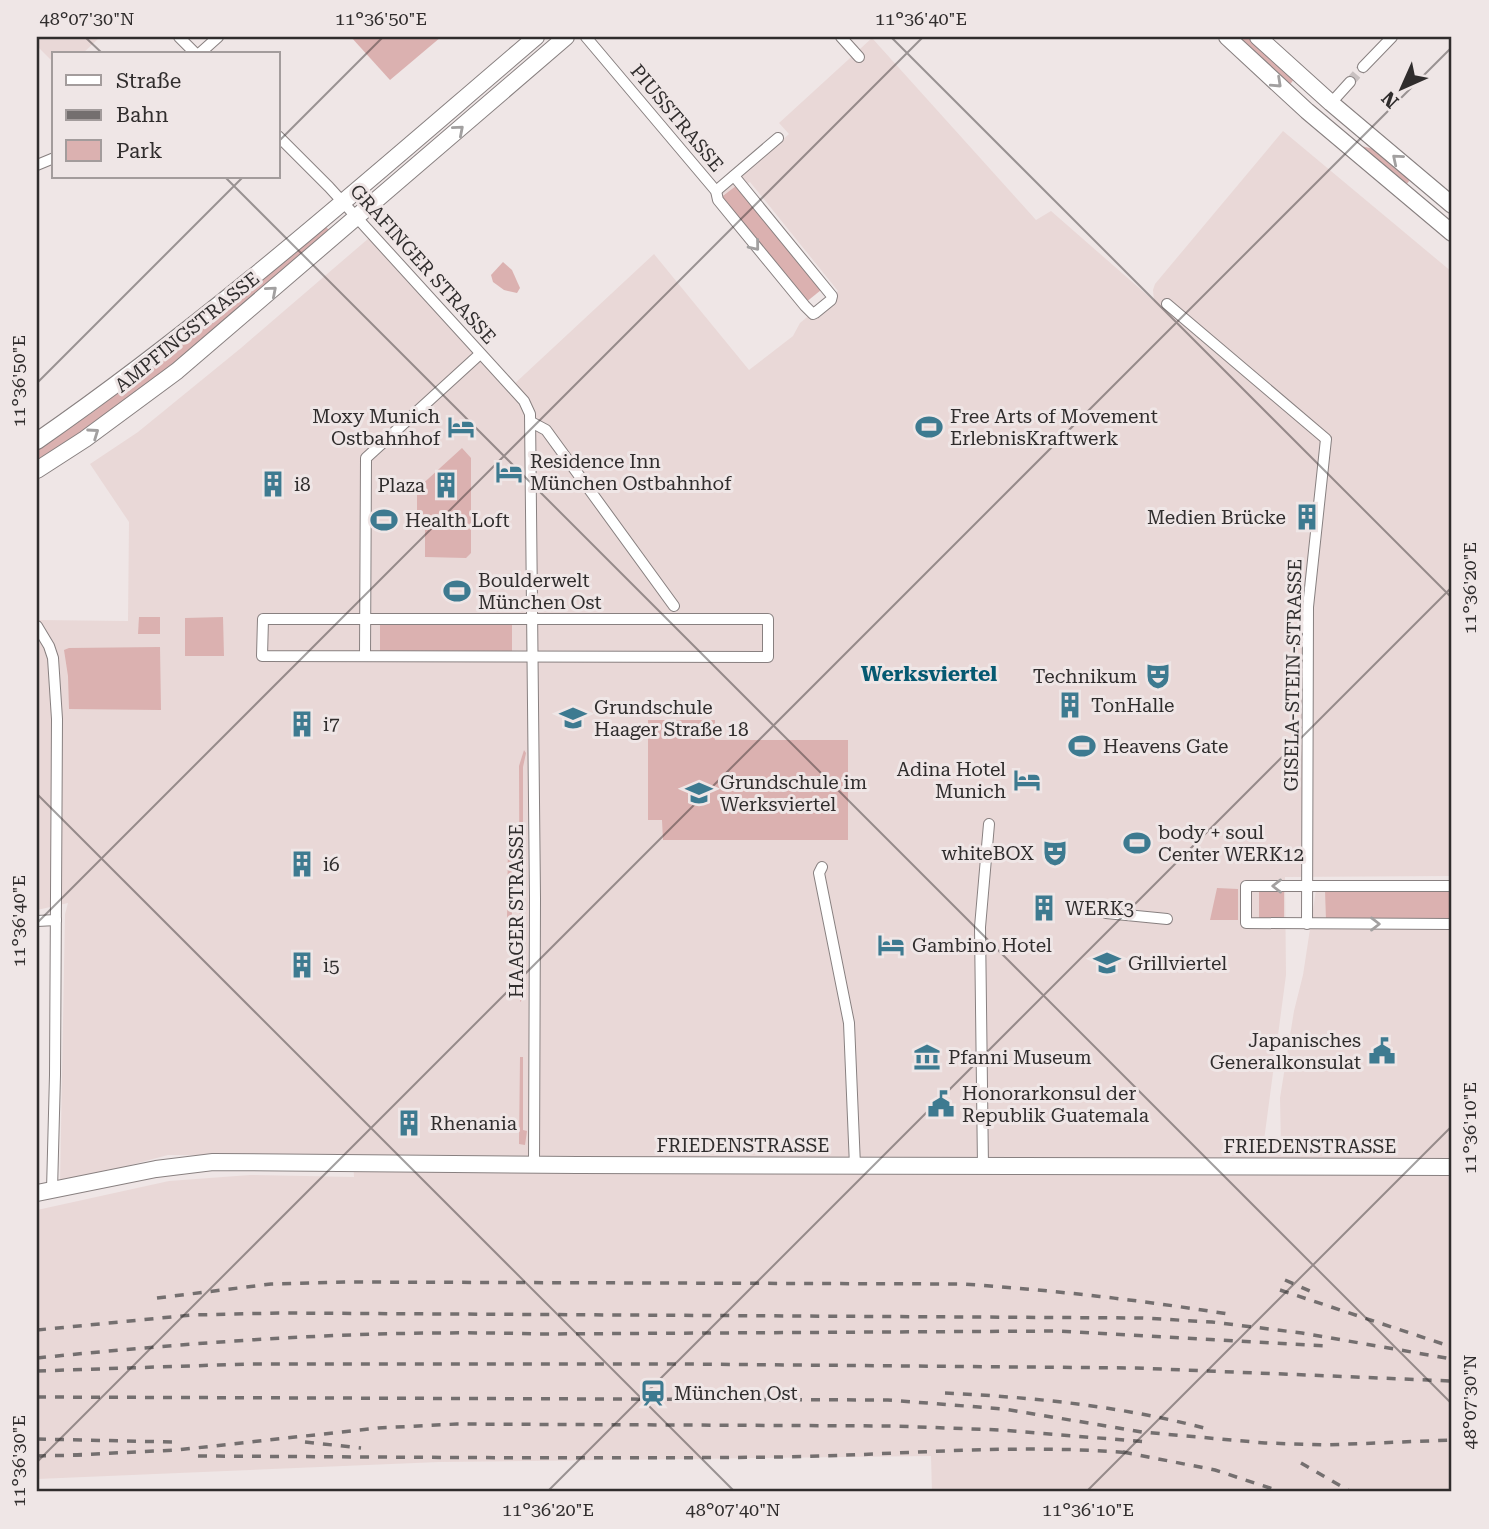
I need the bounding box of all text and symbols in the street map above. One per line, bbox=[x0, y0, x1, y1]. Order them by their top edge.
text: 48°07'30"N bbox=[40, 8, 134, 29]
text: 11°36'50"E bbox=[335, 8, 427, 29]
text: 11°36'40"E bbox=[875, 8, 967, 29]
legend bbox=[52, 52, 280, 178]
north arrow bbox=[1366, 52, 1436, 122]
street label: PIUSSTRASSE bbox=[626, 60, 728, 176]
text: Straße bbox=[116, 69, 181, 93]
one-way arrow bbox=[1269, 75, 1282, 88]
text: N bbox=[1377, 86, 1404, 113]
text: Bahn bbox=[116, 103, 169, 127]
one-way arrow bbox=[451, 126, 464, 138]
text: Park bbox=[116, 139, 162, 163]
one-way arrow bbox=[1392, 155, 1405, 167]
street label: GRAFINGER STRASSE bbox=[345, 179, 501, 349]
one-way arrow bbox=[747, 237, 759, 250]
street label: AMPFINGSTRASSE bbox=[110, 267, 264, 397]
one-way arrow bbox=[264, 287, 277, 299]
text: 11°36'50"E bbox=[8, 335, 29, 427]
place label: Moxy Munich Ostbahnhof bbox=[312, 405, 441, 450]
place label: Free Arts of Movement ErlebnisKraftwerk bbox=[950, 405, 1158, 450]
hotel icon: Moxy Munich Ostbahnhof bbox=[446, 412, 476, 442]
sports icon: Free Arts of Movement ErlebnisKraftwerk bbox=[914, 412, 944, 442]
one-way arrow bbox=[86, 428, 99, 441]
place label: Residence Inn München Ostbahnhof bbox=[530, 450, 732, 495]
hotel icon: Residence Inn München Ostbahnhof bbox=[494, 457, 524, 487]
building icon: i8 bbox=[258, 469, 288, 499]
building icon: Plaza bbox=[431, 470, 461, 500]
place label: i8 bbox=[294, 473, 311, 496]
place label: Plaza bbox=[378, 474, 426, 497]
building icon: Medien Brücke bbox=[1292, 502, 1322, 532]
sports icon: Health Loft bbox=[369, 505, 399, 535]
place label: Medien Brücke bbox=[1147, 506, 1286, 529]
place label: Health Loft bbox=[405, 509, 510, 532]
text: 11°36'20"E bbox=[1459, 542, 1480, 634]
street label: GISELA-STEIN-STRASSE bbox=[1279, 559, 1307, 791]
place label: Boulderwelt München Ost bbox=[478, 569, 602, 614]
sports icon: Boulderwelt München Ost bbox=[442, 576, 472, 606]
theatre icon: Technikum bbox=[1143, 661, 1173, 691]
district label: Werksviertel bbox=[861, 662, 997, 686]
place label: Technikum bbox=[1033, 665, 1137, 688]
building icon: TonHalle bbox=[1055, 690, 1085, 720]
place label: TonHalle bbox=[1091, 694, 1175, 717]
place label: Grundschule Haager Straße 18 bbox=[594, 696, 749, 741]
school or university icon: Grundschule Haager Straße 18 bbox=[558, 703, 588, 733]
building icon: i7 bbox=[287, 709, 317, 739]
place label: i7 bbox=[323, 713, 340, 736]
sports icon: Heavens Gate bbox=[1067, 731, 1097, 761]
place label: Heavens Gate bbox=[1103, 735, 1228, 758]
place label: Adina Hotel Munich bbox=[897, 758, 1006, 803]
hotel icon: Adina Hotel Munich bbox=[1012, 765, 1042, 795]
place label: Grundschule im Werksviertel bbox=[720, 771, 867, 816]
school or university icon: Grundschule im Werksviertel bbox=[684, 778, 714, 808]
place label: body + soul Center WERK12 bbox=[1158, 821, 1304, 866]
street label: HAAGER STRASSE bbox=[505, 824, 528, 998]
sports icon: body + soul Center WERK12 bbox=[1122, 828, 1152, 858]
theatre icon: whiteBOX bbox=[1040, 838, 1070, 868]
place label: whiteBOX bbox=[941, 842, 1034, 865]
building icon: i6 bbox=[287, 849, 317, 879]
place label: i6 bbox=[323, 853, 340, 876]
text: 11°36'40"E bbox=[8, 875, 29, 967]
one-way arrow bbox=[1271, 878, 1282, 894]
building icon: WERK3 bbox=[1029, 893, 1059, 923]
place label: WERK3 bbox=[1065, 897, 1134, 920]
one-way arrow bbox=[1370, 916, 1381, 932]
hotel icon: Gambino Hotel bbox=[876, 930, 906, 960]
place label: Gambino Hotel bbox=[912, 934, 1052, 957]
school or university icon: Grillviertel bbox=[1092, 948, 1122, 978]
building icon: i5 bbox=[287, 950, 317, 980]
place label: Grillviertel bbox=[1128, 952, 1227, 975]
place label: i5 bbox=[323, 954, 340, 977]
place label: Japanisches Generalkonsulat bbox=[1210, 1029, 1361, 1074]
public building icon: Japanisches Generalkonsulat bbox=[1367, 1036, 1397, 1066]
museum icon: Pfanni Museum bbox=[912, 1042, 942, 1072]
place label: Pfanni Museum bbox=[948, 1046, 1092, 1069]
place label: Honorarkonsul der Republik Guatemala bbox=[962, 1082, 1150, 1127]
text: 11°36'10"E bbox=[1459, 1082, 1480, 1174]
public building icon: Honorarkonsul der Republik Guatemala bbox=[926, 1089, 956, 1119]
building icon: Rhenania bbox=[394, 1108, 424, 1138]
place label: Rhenania bbox=[430, 1112, 518, 1135]
street label: FRIEDENSTRASSE bbox=[657, 1134, 829, 1157]
street label: FRIEDENSTRASSE bbox=[1224, 1135, 1396, 1158]
text: 48°07'30"N bbox=[1459, 1355, 1480, 1449]
station icon: München Ost bbox=[638, 1378, 668, 1408]
place label: München Ost bbox=[674, 1382, 798, 1405]
text: 11°36'30"E bbox=[8, 1415, 29, 1507]
text: 11°36'20"E bbox=[502, 1499, 594, 1520]
text: 48°07'40"N bbox=[686, 1499, 780, 1520]
text: 11°36'10"E bbox=[1042, 1499, 1134, 1520]

